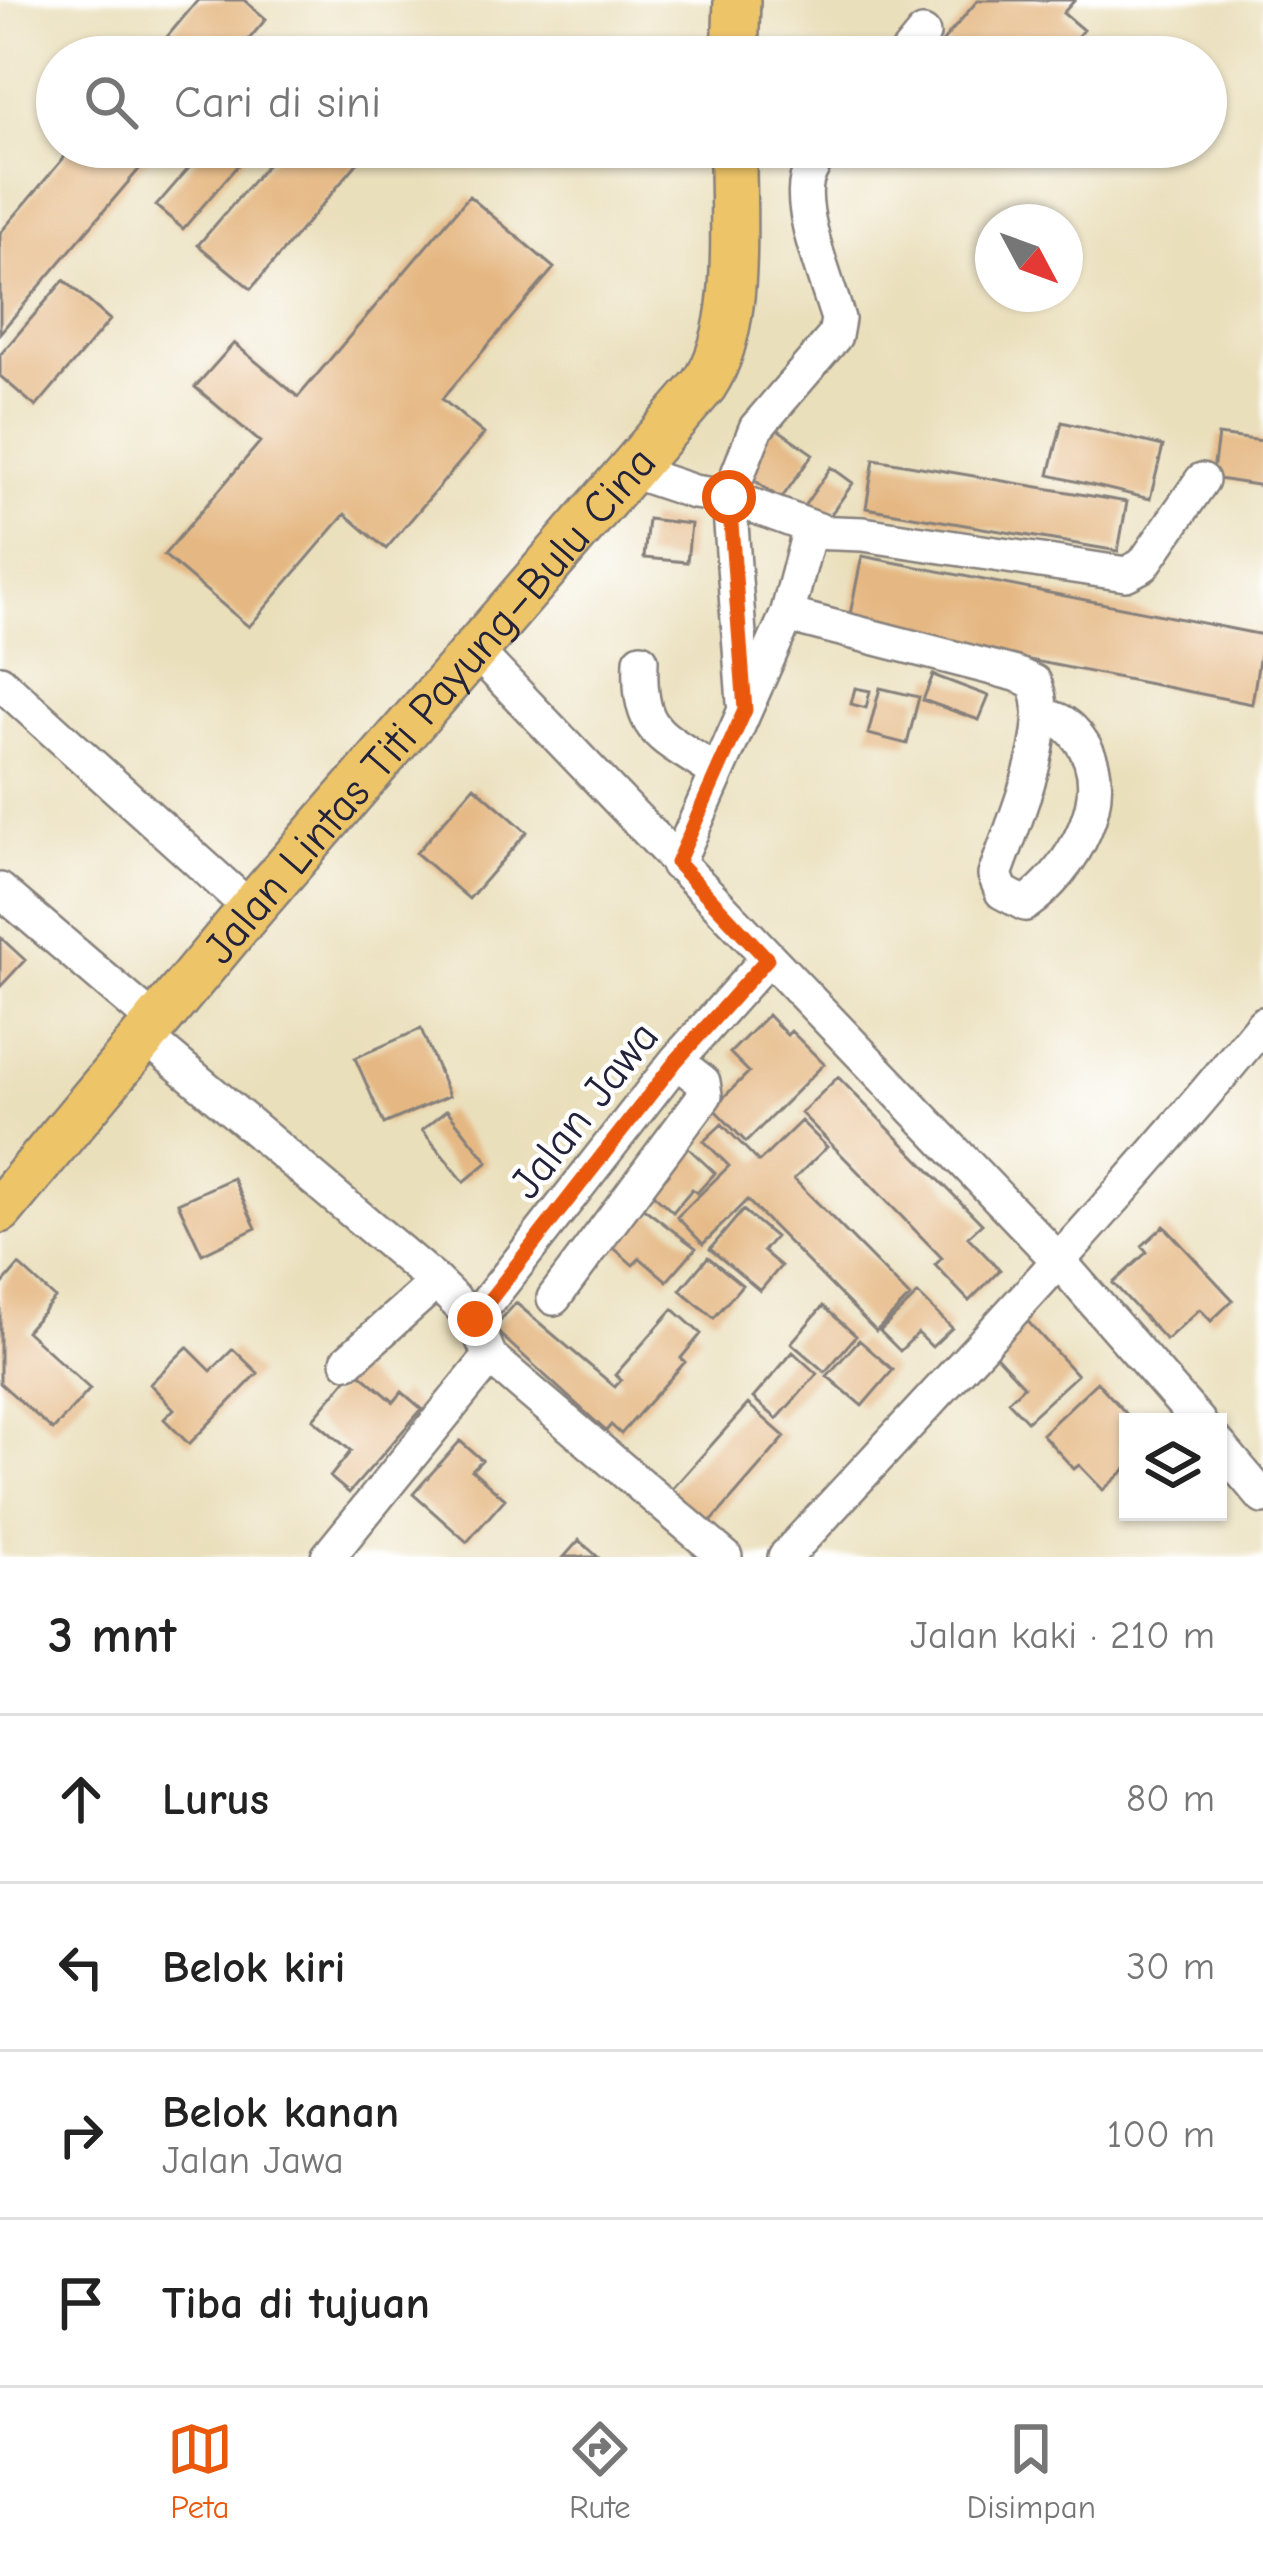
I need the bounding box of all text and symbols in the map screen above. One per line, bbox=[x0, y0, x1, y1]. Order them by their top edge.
search box bbox=[36, 36, 1227, 168]
icon: search bbox=[78, 69, 144, 135]
text: Cari di sini bbox=[174, 76, 381, 128]
north arrow bbox=[975, 204, 1083, 312]
street label: Jalan Lintas Titi Payung–Bulu Cina bbox=[192, 436, 666, 973]
route start bbox=[702, 470, 756, 524]
street label: Jalan Jawa bbox=[499, 1011, 669, 1208]
route end bbox=[448, 1292, 502, 1346]
map controls bbox=[1119, 1413, 1227, 1521]
button: layers bbox=[1119, 1413, 1227, 1521]
text: 3 mnt bbox=[48, 1606, 176, 1665]
text: Jalan kaki · 210 m bbox=[910, 1613, 1215, 1658]
icon: ahead bbox=[48, 1766, 114, 1832]
text: Lurus bbox=[162, 1773, 269, 1825]
text: 80 m bbox=[1126, 1776, 1215, 1821]
icon: left bbox=[48, 1934, 114, 2000]
text: Belok kiri bbox=[162, 1941, 345, 1993]
text: 30 m bbox=[1126, 1944, 1215, 1989]
text: Belok kanan bbox=[162, 2086, 399, 2138]
icon: right bbox=[48, 2102, 114, 2168]
text: 100 m bbox=[1107, 2112, 1215, 2157]
text: Jalan Jawa bbox=[162, 2138, 344, 2183]
icon: arrive bbox=[48, 2270, 114, 2336]
text: Tiba di tujuan bbox=[162, 2277, 430, 2329]
tab: Peta bbox=[167, 2416, 233, 2526]
tab: Rute bbox=[567, 2416, 633, 2526]
tab: Disimpan bbox=[967, 2416, 1096, 2526]

